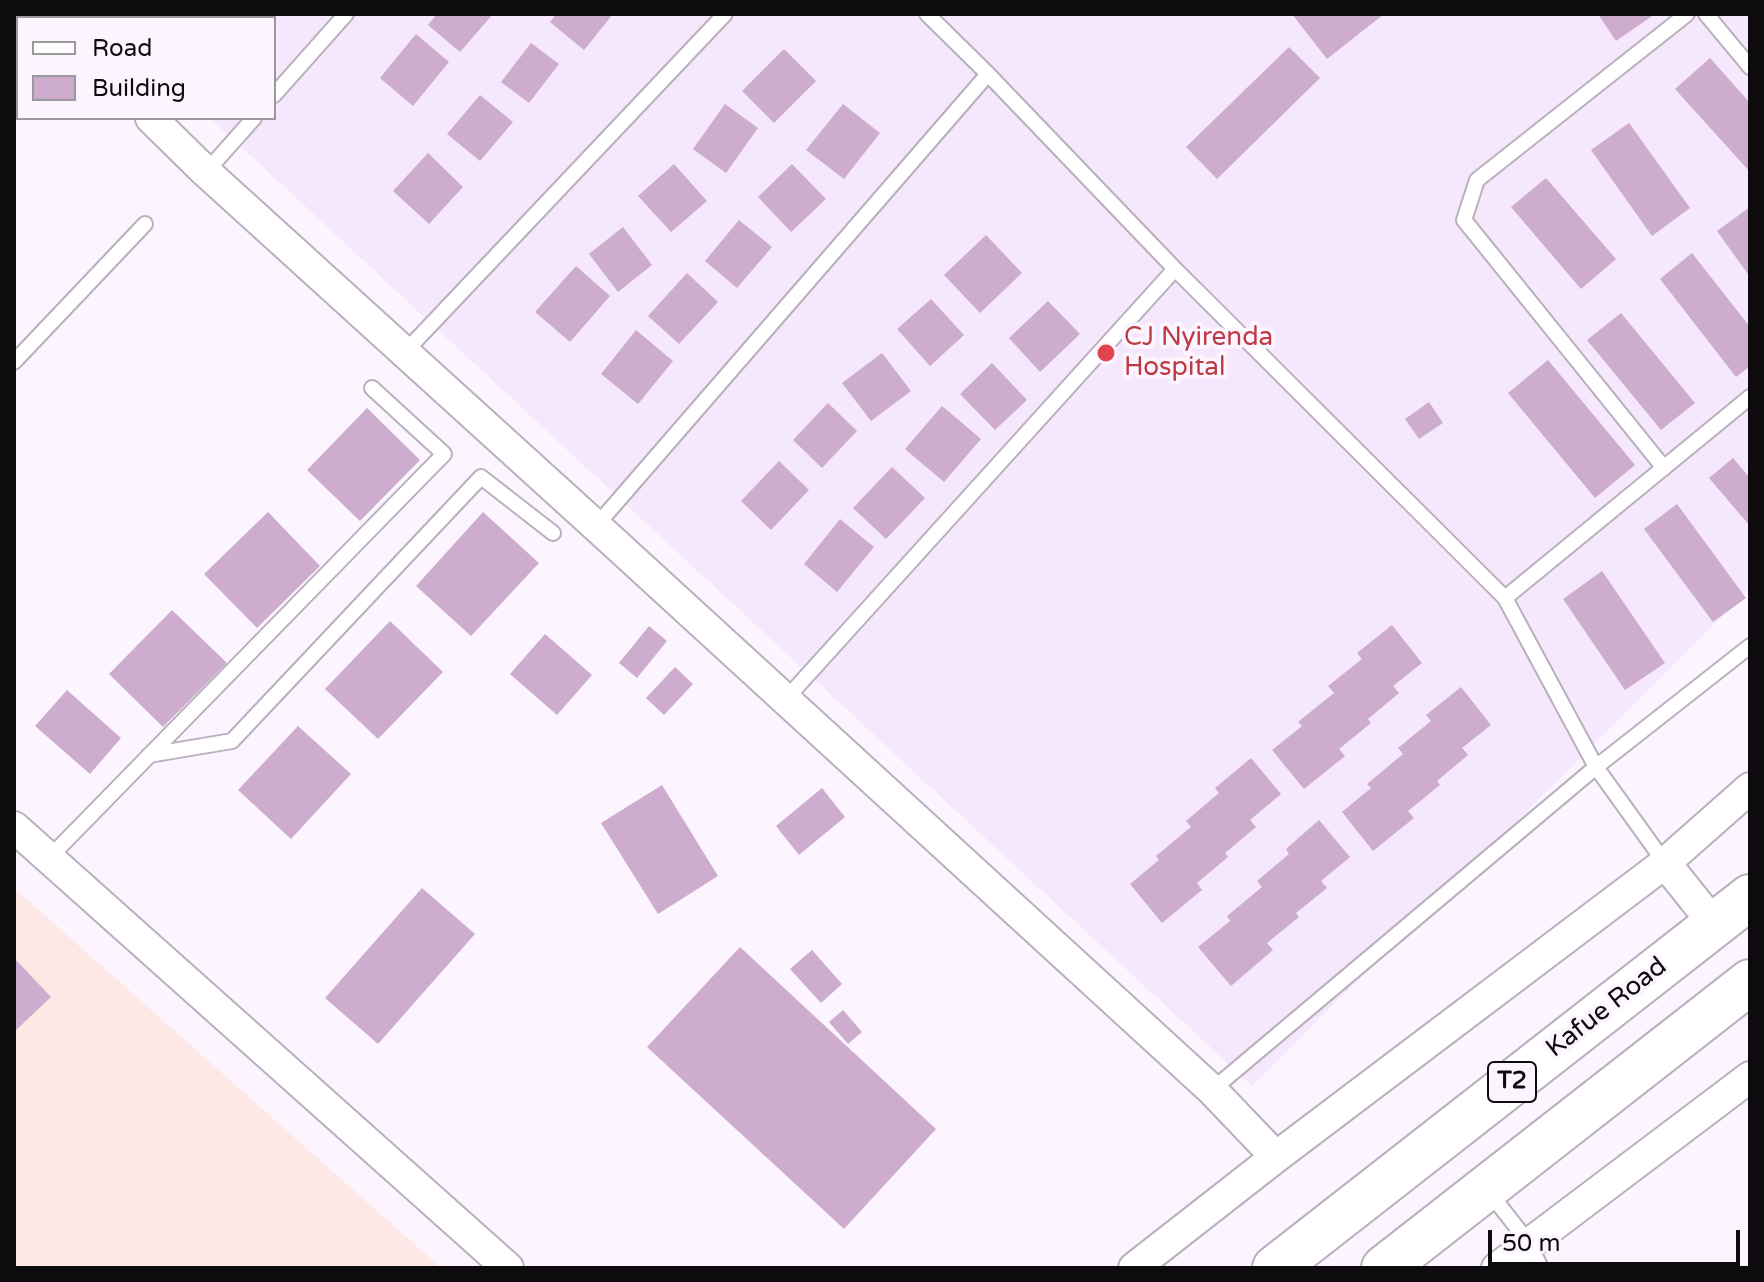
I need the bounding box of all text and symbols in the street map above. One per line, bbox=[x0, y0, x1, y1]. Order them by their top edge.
legend bbox=[16, 16, 276, 120]
text: Road bbox=[92, 34, 152, 63]
text: Building bbox=[92, 74, 186, 103]
place label: CJ Nyirenda Hospital bbox=[1124, 322, 1273, 384]
marker: CJ Nyirenda Hospital bbox=[1095, 342, 1117, 364]
street label: Kafue Road bbox=[1541, 951, 1673, 1065]
road number: T2 bbox=[1488, 1062, 1536, 1102]
scale bar bbox=[1492, 1214, 1744, 1264]
text: 50 m bbox=[1502, 1229, 1560, 1258]

